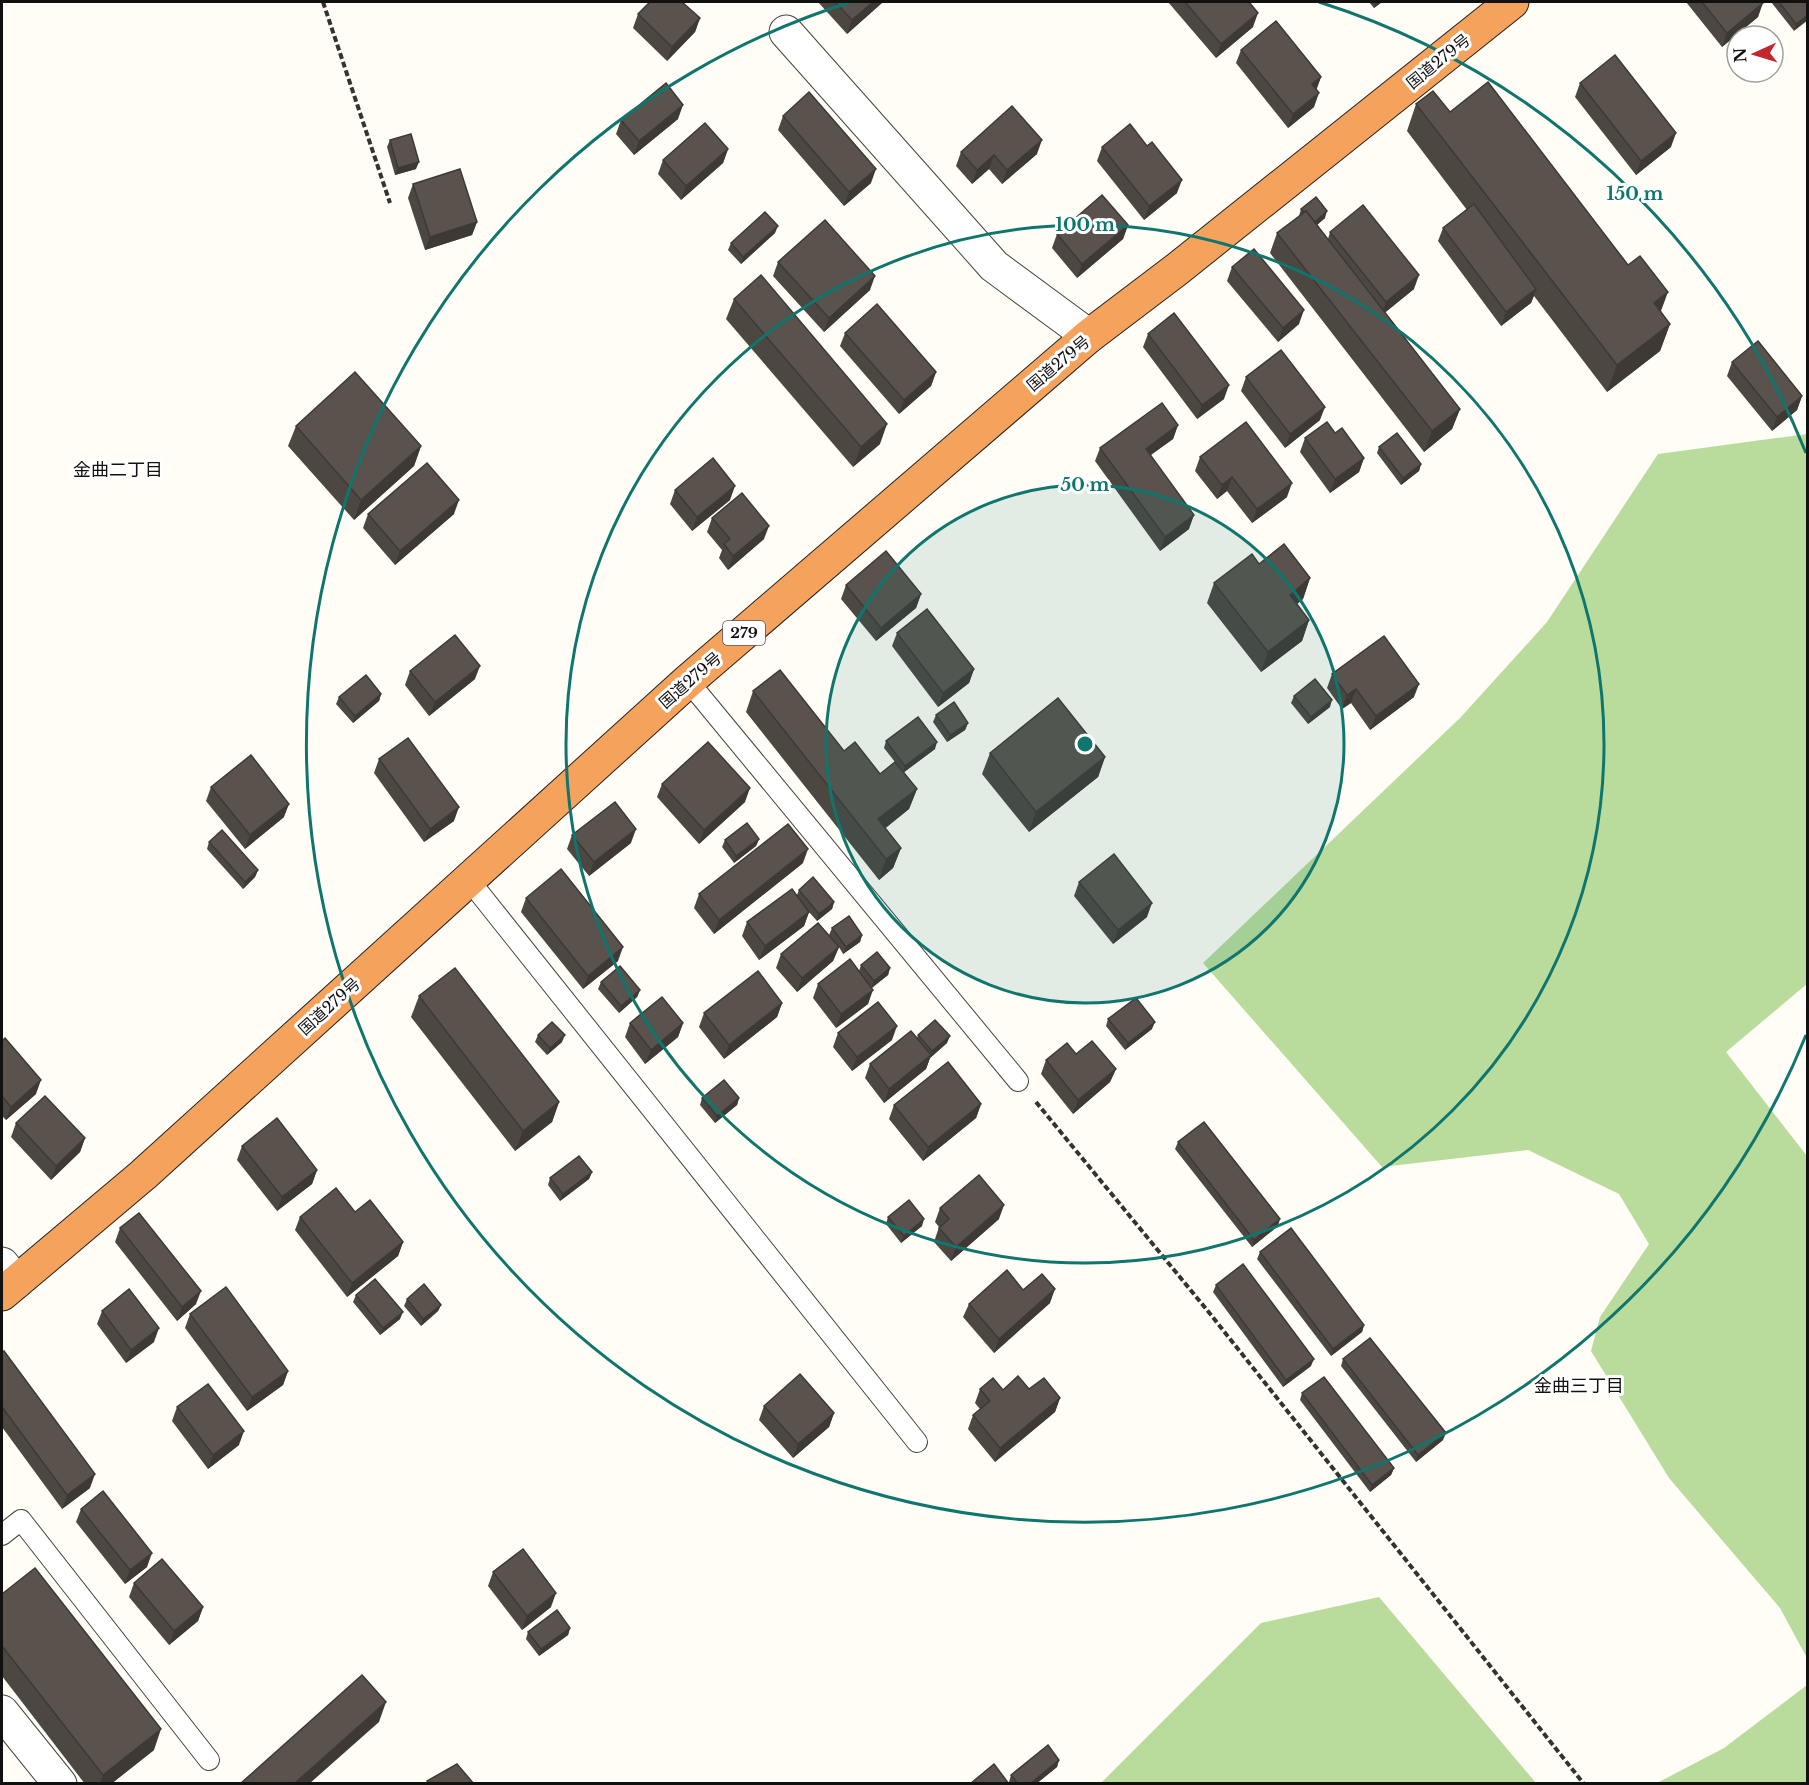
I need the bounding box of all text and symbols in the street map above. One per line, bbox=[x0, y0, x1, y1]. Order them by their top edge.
north arrow bbox=[1725, 24, 1785, 84]
street label: 国道279号 bbox=[1402, 29, 1474, 93]
text: N bbox=[1730, 47, 1751, 63]
text: 150 m bbox=[1607, 183, 1664, 205]
text: 100 m bbox=[1055, 214, 1115, 236]
street label: 国道279号 bbox=[1022, 331, 1094, 395]
district label: 金曲二丁目 bbox=[73, 459, 163, 481]
text: 50 m bbox=[1061, 474, 1110, 496]
road number: 279 bbox=[723, 621, 765, 645]
street label: 国道279号 bbox=[655, 647, 725, 713]
centre of rings bbox=[1075, 734, 1095, 754]
street label: 国道279号 bbox=[294, 973, 364, 1039]
district label: 金曲三丁目 bbox=[1534, 1375, 1624, 1397]

